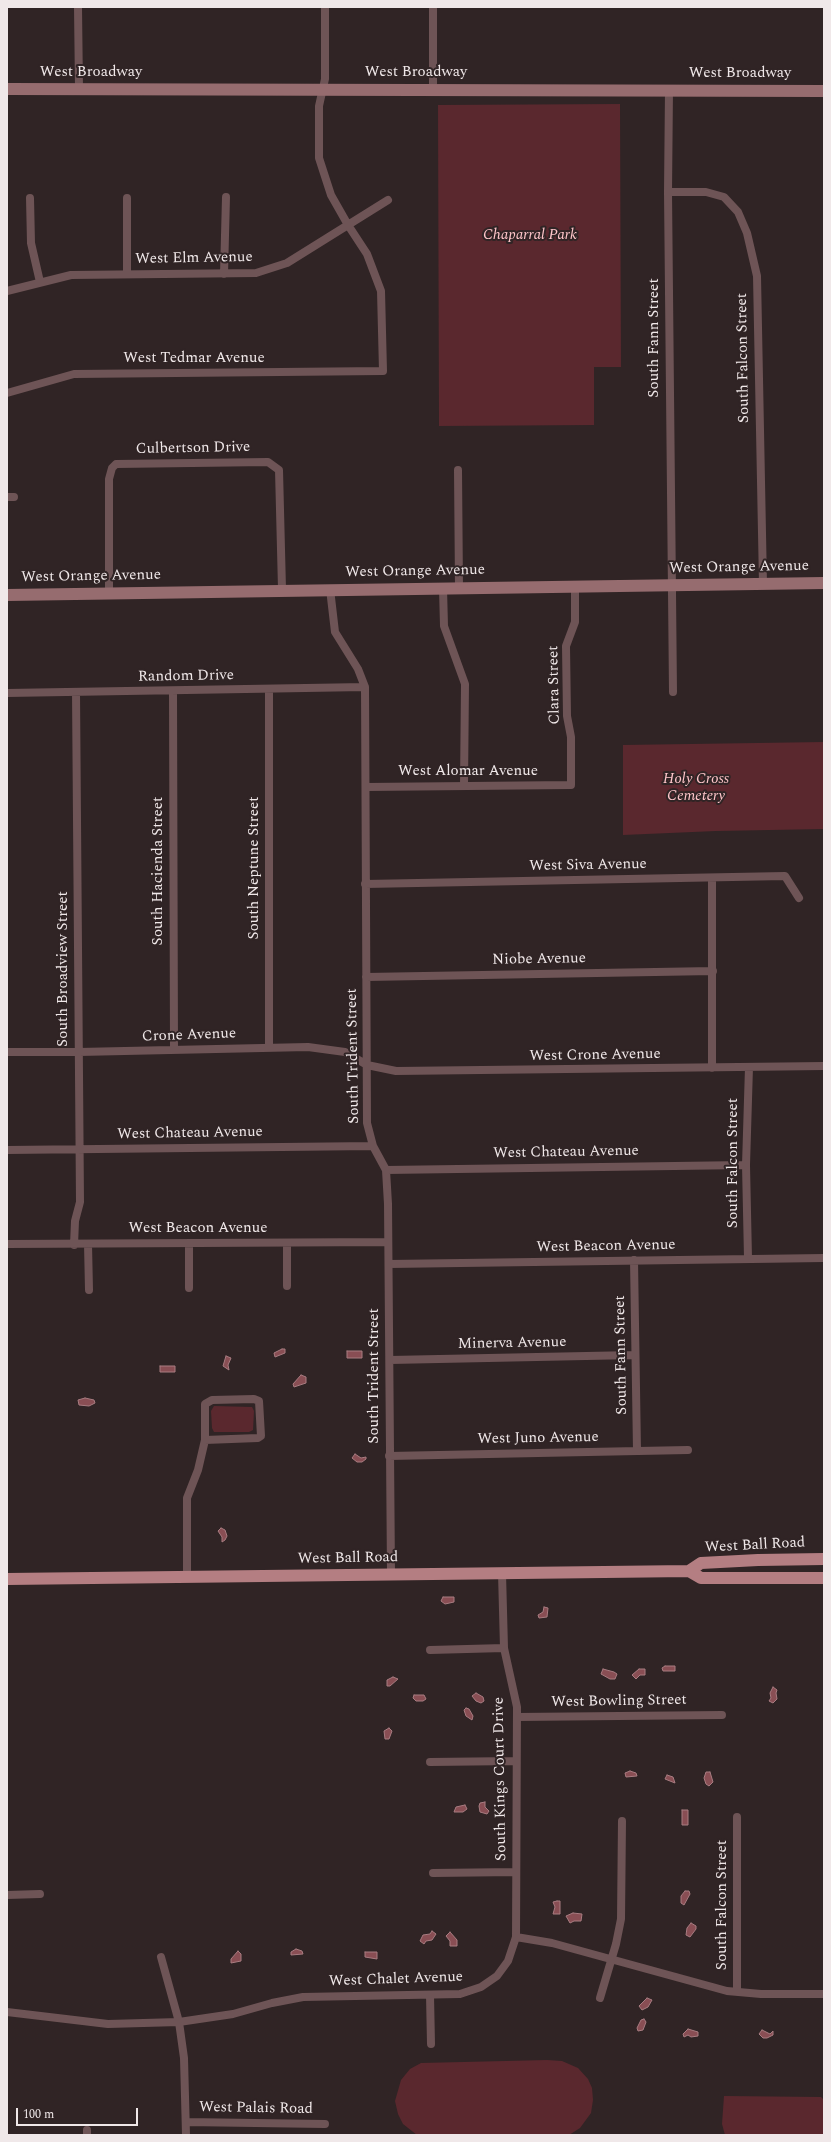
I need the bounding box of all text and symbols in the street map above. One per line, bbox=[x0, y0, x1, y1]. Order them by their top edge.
street label: West Broadway bbox=[40, 64, 142, 82]
street label: West Broadway bbox=[365, 64, 467, 82]
street label: West Broadway bbox=[689, 65, 791, 83]
park label: Chaparral Park bbox=[483, 227, 577, 245]
street label: West Elm Avenue bbox=[135, 249, 253, 269]
street label: South Fann Street bbox=[646, 278, 664, 398]
street label: South Falcon Street bbox=[734, 293, 754, 423]
street label: West Tedmar Avenue bbox=[123, 350, 265, 368]
street label: Culbertson Drive bbox=[136, 439, 250, 459]
street label: West Orange Avenue bbox=[669, 558, 809, 578]
street label: West Orange Avenue bbox=[345, 562, 485, 582]
street label: West Orange Avenue bbox=[21, 567, 161, 587]
street label: Clara Street bbox=[545, 645, 565, 725]
street label: Random Drive bbox=[138, 667, 234, 687]
street label: West Alomar Avenue bbox=[398, 763, 538, 781]
park label: Holy Cross Cemetery bbox=[663, 771, 729, 806]
street label: South Neptune Street bbox=[246, 796, 264, 940]
street label: South Hacienda Street bbox=[150, 797, 168, 945]
street label: West Siva Avenue bbox=[529, 856, 647, 876]
street label: South Broadview Street bbox=[55, 891, 73, 1047]
street label: Niobe Avenue bbox=[492, 950, 586, 970]
street label: South Trident Street bbox=[344, 988, 364, 1124]
street label: Crone Avenue bbox=[142, 1025, 236, 1047]
street label: West Crone Avenue bbox=[529, 1046, 661, 1066]
street label: South Falcon Street bbox=[725, 1098, 743, 1228]
street label: West Chateau Avenue bbox=[117, 1124, 263, 1144]
street label: West Chateau Avenue bbox=[493, 1143, 639, 1163]
street label: West Beacon Avenue bbox=[128, 1220, 268, 1238]
street label: West Beacon Avenue bbox=[536, 1237, 676, 1257]
street label: South Fann Street bbox=[612, 1295, 632, 1415]
street label: South Trident Street bbox=[366, 1308, 384, 1444]
street label: Minerva Avenue bbox=[457, 1334, 567, 1354]
street label: West Juno Avenue bbox=[477, 1429, 599, 1449]
street label: West Ball Road bbox=[704, 1534, 806, 1558]
street label: West Ball Road bbox=[298, 1549, 398, 1569]
street label: West Bowling Street bbox=[551, 1692, 687, 1712]
street label: South Kings Court Drive bbox=[491, 1697, 511, 1861]
street label: South Falcon Street bbox=[714, 1840, 732, 1970]
street label: West Chalet Avenue bbox=[329, 1969, 463, 1991]
street label: West Palais Road bbox=[199, 2099, 313, 2119]
scale bar bbox=[18, 2100, 140, 2126]
text: 100 m bbox=[23, 2105, 54, 2124]

